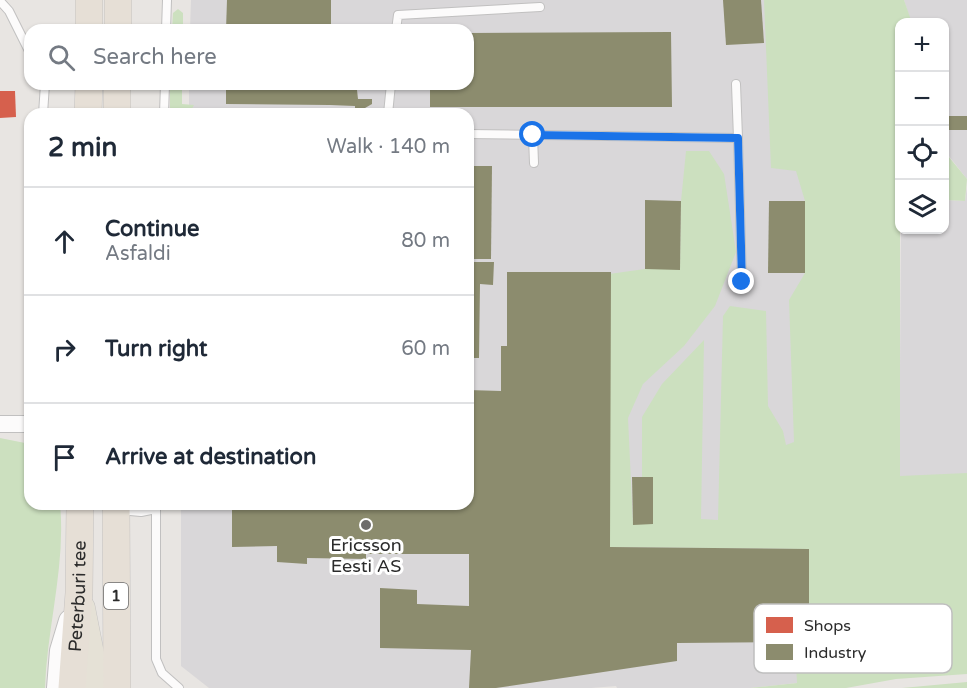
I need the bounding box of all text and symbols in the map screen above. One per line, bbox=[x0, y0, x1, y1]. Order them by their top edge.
map controls bbox=[895, 18, 949, 234]
button: + bbox=[895, 18, 949, 72]
search box bbox=[24, 24, 474, 90]
icon: search bbox=[45, 41, 78, 74]
text: Search here bbox=[93, 44, 217, 70]
button: − bbox=[895, 72, 949, 126]
route start bbox=[519, 121, 545, 147]
button: locate bbox=[895, 126, 949, 180]
text: 2 min bbox=[48, 132, 117, 163]
text: Walk · 140 m bbox=[327, 135, 450, 159]
button: layers bbox=[895, 180, 949, 234]
text: Continue bbox=[105, 216, 200, 242]
icon: ahead bbox=[48, 225, 81, 258]
text: 80 m bbox=[401, 229, 450, 253]
text: Asfaldi bbox=[105, 242, 171, 266]
route end bbox=[728, 268, 754, 294]
icon: right bbox=[48, 333, 81, 366]
text: Turn right bbox=[105, 336, 207, 362]
text: 60 m bbox=[401, 337, 450, 361]
icon: arrive bbox=[48, 441, 81, 474]
text: Arrive at destination bbox=[105, 444, 316, 470]
marker: Ericsson Eesti AS bbox=[359, 518, 373, 532]
place label: Ericsson Eesti AS bbox=[330, 534, 402, 577]
street label: Peterburi tee bbox=[64, 540, 91, 653]
road number: 1 bbox=[104, 583, 128, 609]
legend bbox=[754, 604, 952, 673]
text: Shops bbox=[804, 616, 851, 636]
text: Industry bbox=[804, 643, 867, 663]

